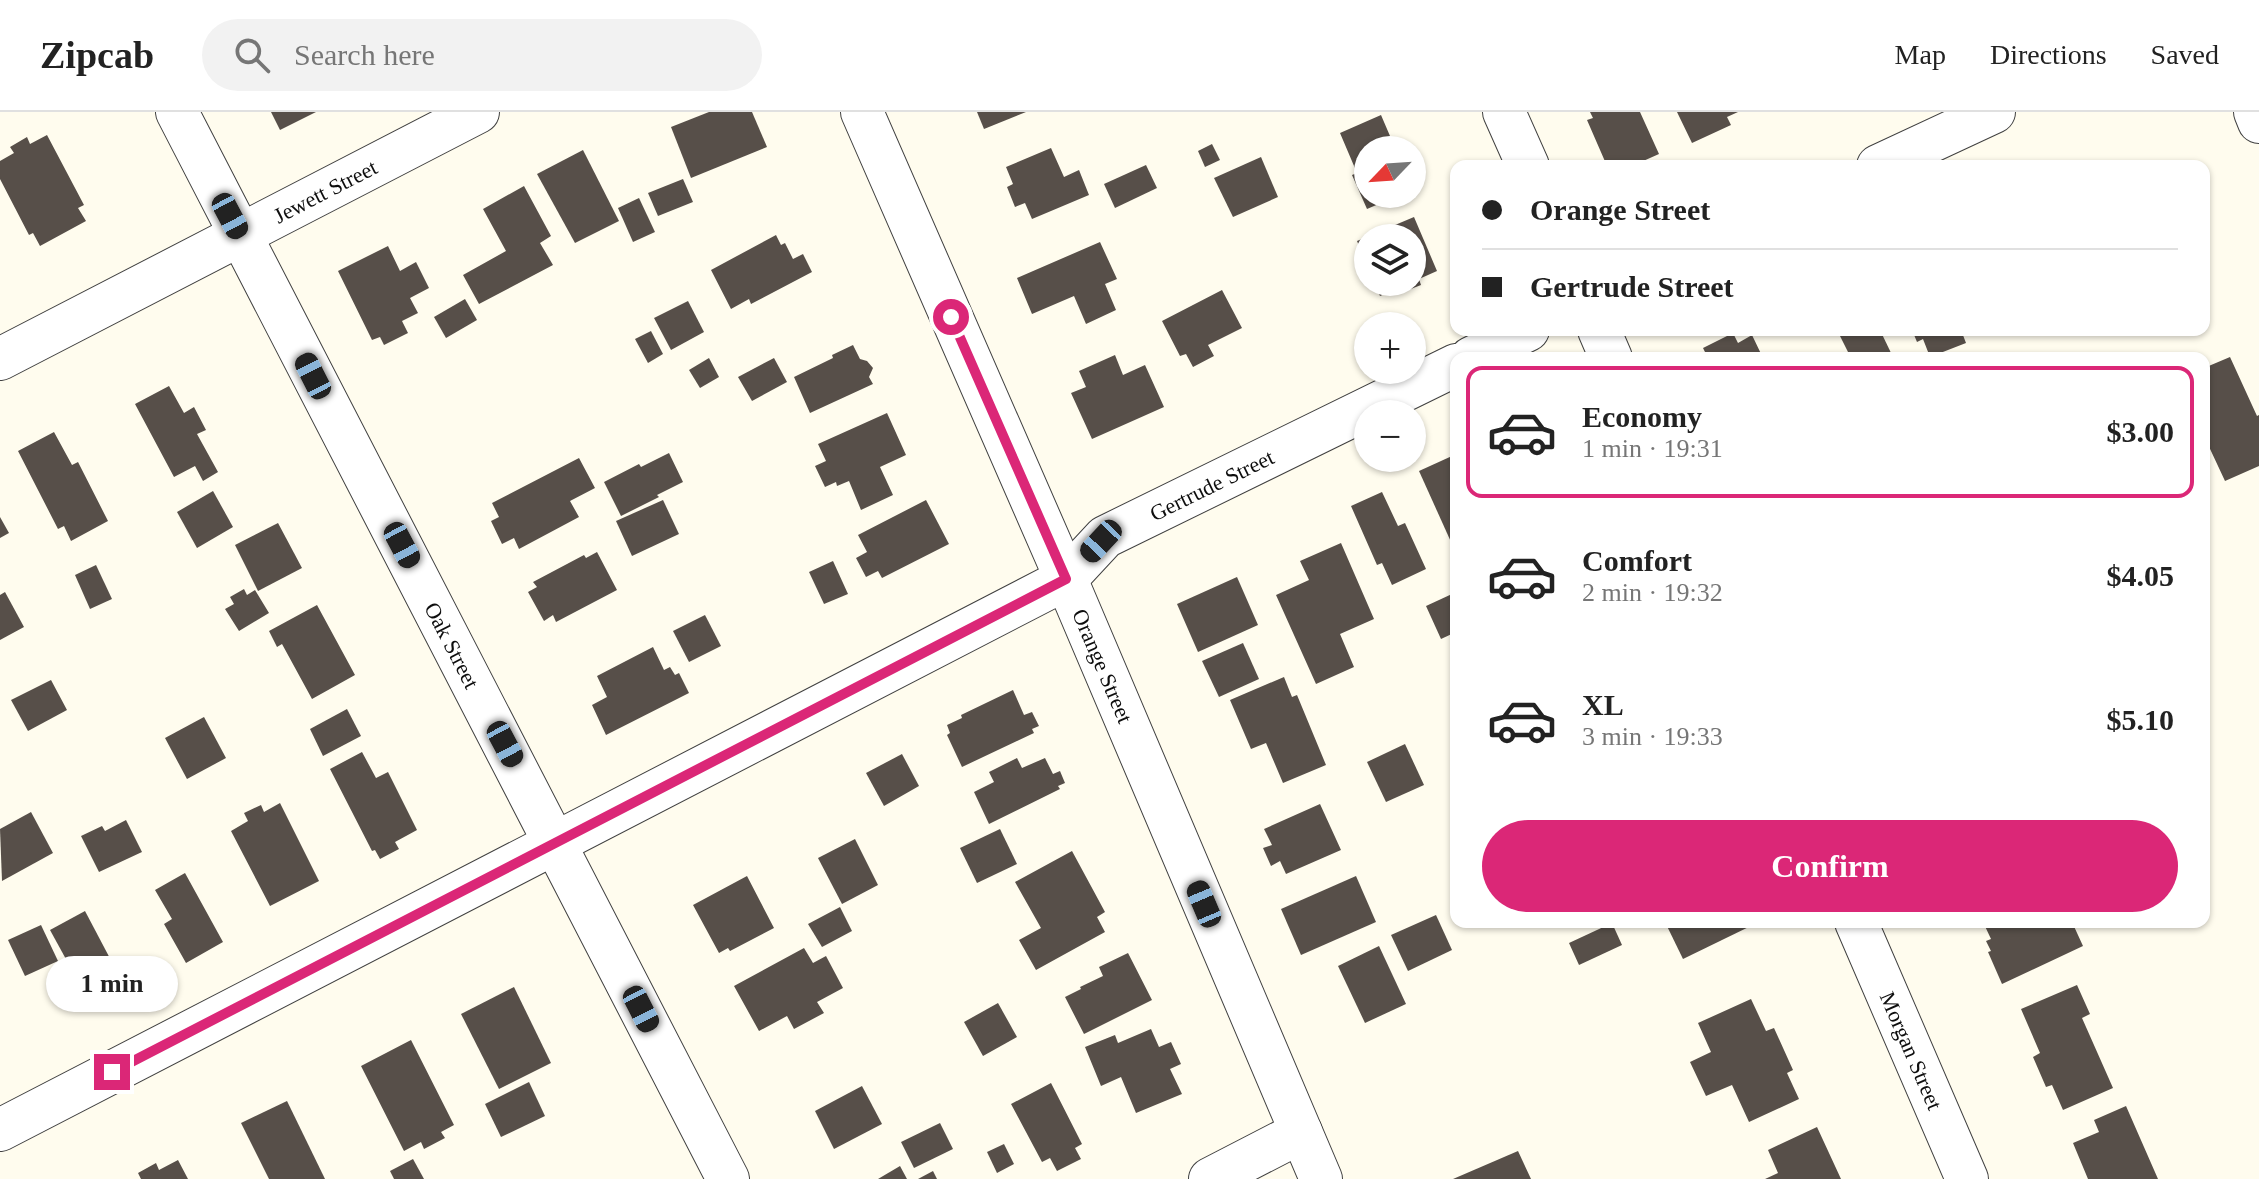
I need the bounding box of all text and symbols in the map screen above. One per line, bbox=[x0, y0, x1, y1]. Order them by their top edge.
search box bbox=[202, 19, 762, 91]
icon: search bbox=[230, 33, 274, 77]
text: Zipcab bbox=[40, 34, 154, 76]
text: Search here bbox=[294, 38, 435, 71]
text: Map bbox=[1895, 39, 1946, 70]
text: Directions bbox=[1990, 39, 2107, 70]
text: Saved bbox=[2151, 39, 2219, 70]
north arrow bbox=[1354, 136, 1426, 208]
map controls bbox=[1354, 136, 1426, 472]
street label: Jewett Street bbox=[269, 154, 381, 228]
car bbox=[208, 189, 252, 243]
text: Orange Street bbox=[1530, 193, 1710, 226]
button: layers bbox=[1354, 224, 1426, 296]
text: Gertrude Street bbox=[1530, 270, 1734, 303]
route start bbox=[933, 299, 969, 335]
button: + bbox=[1354, 312, 1426, 384]
car bbox=[291, 349, 335, 403]
icon: car bbox=[1486, 396, 1558, 468]
button: − bbox=[1354, 400, 1426, 472]
text: Economy bbox=[1582, 400, 1702, 433]
text: $3.00 bbox=[2107, 415, 2174, 448]
text: 1 min · 19:31 bbox=[1582, 434, 1723, 463]
street label: Gertrude Street bbox=[1146, 444, 1278, 526]
car bbox=[1076, 515, 1126, 567]
car bbox=[380, 518, 424, 572]
icon: car bbox=[1486, 540, 1558, 612]
text: Comfort bbox=[1582, 544, 1692, 577]
text: $4.05 bbox=[2107, 559, 2174, 592]
text: 2 min · 19:32 bbox=[1582, 578, 1723, 607]
street label: Oak Street bbox=[419, 598, 484, 693]
street label: Orange Street bbox=[1067, 605, 1138, 727]
icon: car bbox=[1486, 684, 1558, 756]
text: XL bbox=[1582, 688, 1624, 721]
text: $5.10 bbox=[2107, 703, 2174, 736]
car bbox=[483, 717, 527, 771]
text: 3 min · 19:33 bbox=[1582, 722, 1723, 751]
button: Confirm bbox=[1482, 820, 2178, 912]
car bbox=[1184, 877, 1224, 931]
callout: 1 min bbox=[46, 956, 178, 1012]
text: 1 min bbox=[81, 969, 143, 998]
car bbox=[619, 982, 663, 1036]
street label: Morgan Street bbox=[1875, 988, 1948, 1114]
route end bbox=[94, 1054, 130, 1090]

